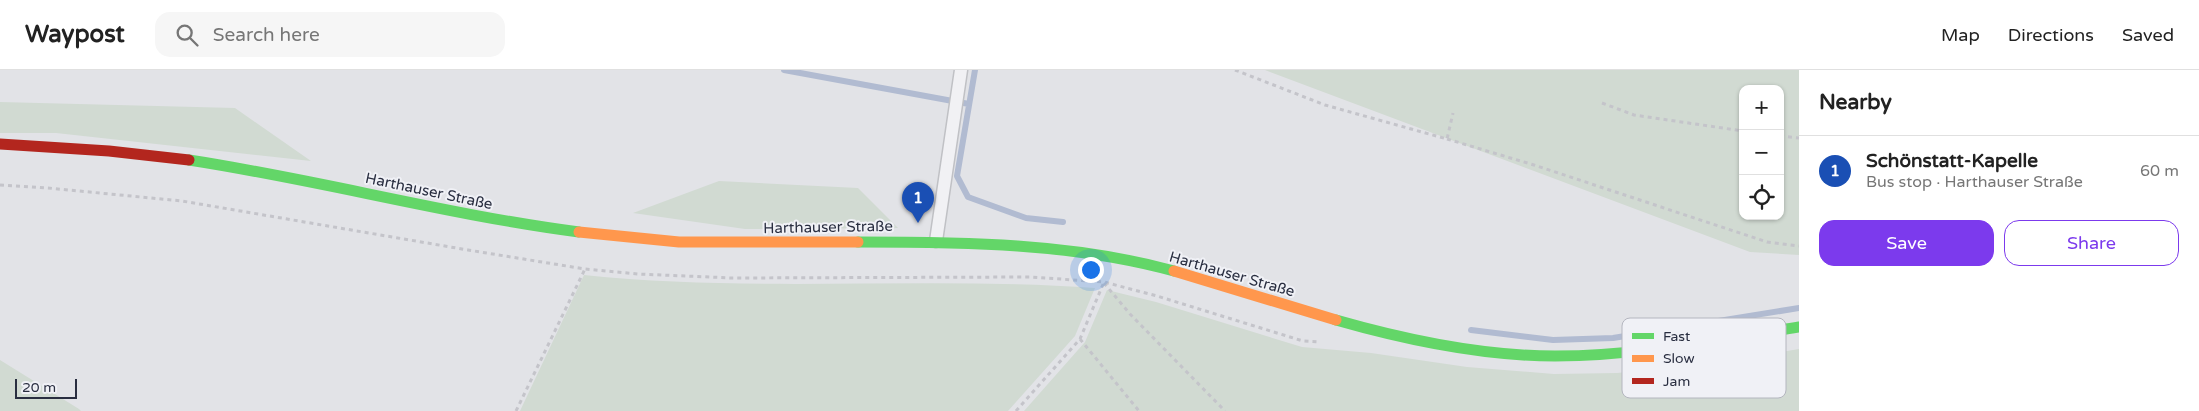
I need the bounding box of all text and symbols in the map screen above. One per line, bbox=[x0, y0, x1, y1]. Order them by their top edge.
search box bbox=[155, 12, 505, 57]
text: Waypost bbox=[25, 20, 125, 49]
icon: search bbox=[173, 21, 201, 49]
text: Search here bbox=[213, 24, 320, 46]
text: Map bbox=[1941, 24, 1980, 46]
text: Directions bbox=[2008, 24, 2094, 46]
text: Saved bbox=[2122, 24, 2174, 46]
map controls bbox=[1739, 85, 1784, 220]
button: + bbox=[1739, 85, 1784, 130]
text: Nearby bbox=[1819, 90, 1892, 115]
button: − bbox=[1739, 130, 1784, 175]
text: Schönstatt-Kapelle bbox=[1866, 150, 2038, 172]
text: 1 bbox=[1830, 161, 1840, 181]
text: 60 m bbox=[2140, 161, 2179, 181]
street label: Harthauser Straße bbox=[364, 169, 494, 213]
text: Bus stop · Harthauser Straße bbox=[1866, 172, 2083, 192]
button: locate bbox=[1739, 175, 1784, 220]
pin: 1 bbox=[902, 182, 934, 223]
street label: Harthauser Straße bbox=[763, 217, 893, 237]
button: Save bbox=[1819, 220, 1994, 266]
button: Share bbox=[2004, 220, 2179, 266]
street label: Harthauser Straße bbox=[1167, 247, 1297, 301]
your location bbox=[1078, 257, 1104, 283]
legend bbox=[1622, 318, 1786, 398]
text: Fast bbox=[1663, 328, 1691, 345]
text: Slow bbox=[1663, 350, 1695, 367]
text: Jam bbox=[1663, 373, 1690, 390]
scale bar bbox=[15, 376, 78, 399]
text: 20 m bbox=[22, 379, 56, 396]

